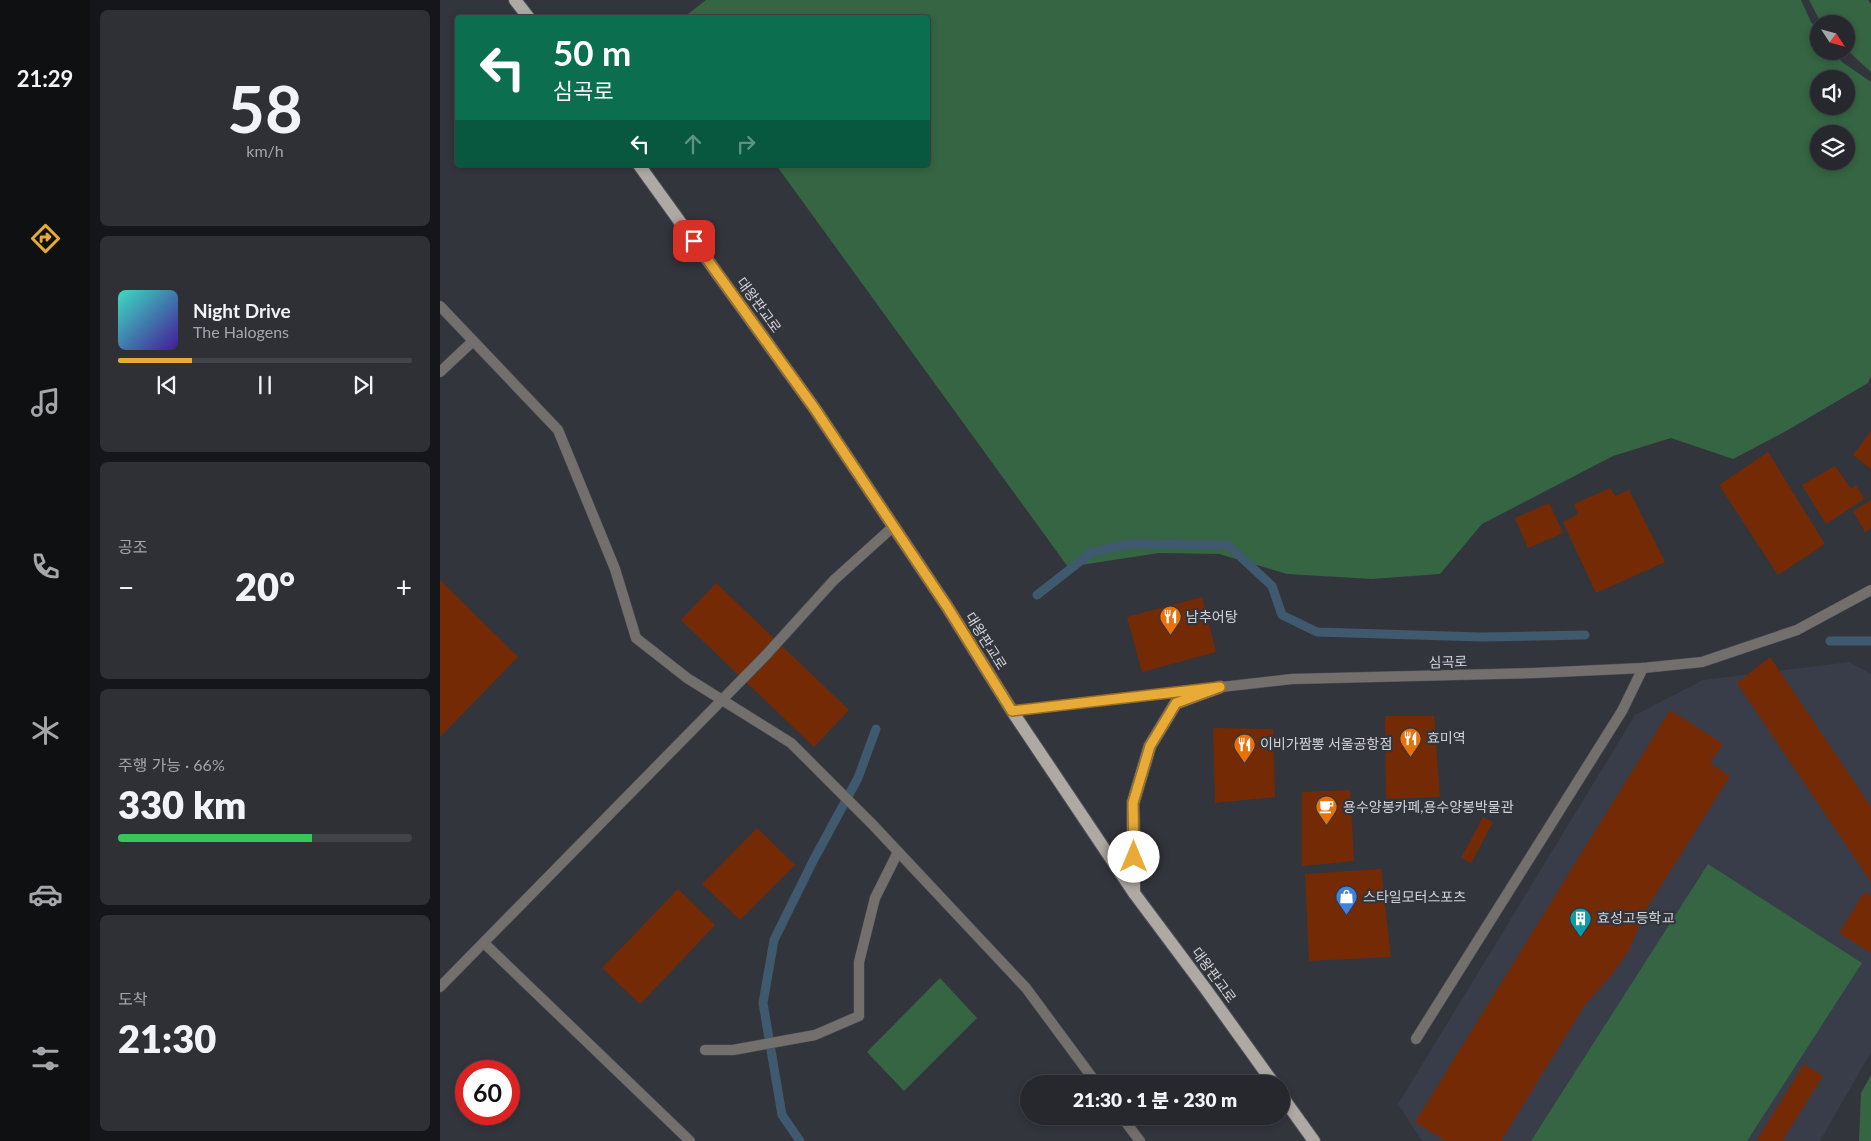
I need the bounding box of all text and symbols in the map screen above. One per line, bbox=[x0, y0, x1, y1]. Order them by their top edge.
north arrow bbox=[1810, 15, 1855, 60]
map controls bbox=[1810, 15, 1855, 170]
text: 50 m bbox=[553, 31, 631, 73]
icon: left bbox=[470, 35, 535, 100]
text: 21:29 bbox=[17, 65, 73, 92]
text: 58 bbox=[227, 69, 303, 147]
button: sound bbox=[1810, 70, 1855, 115]
text: 심곡로 bbox=[553, 77, 614, 104]
button: layers bbox=[1810, 125, 1855, 170]
icon: left bbox=[626, 130, 654, 158]
icon: ahead bbox=[679, 130, 707, 158]
icon: right bbox=[732, 130, 760, 158]
text: km/h bbox=[246, 141, 284, 160]
pin bbox=[673, 220, 715, 262]
icon: directions bbox=[28, 221, 63, 256]
icon: arrive bbox=[680, 227, 708, 255]
street label: 대왕판교로 bbox=[734, 274, 785, 336]
text: Night Drive bbox=[193, 299, 291, 322]
text: The Halogens bbox=[193, 322, 289, 341]
icon: previous bbox=[153, 371, 181, 399]
icon: pause bbox=[251, 371, 279, 399]
icon: next bbox=[349, 371, 377, 399]
icon: music bbox=[28, 385, 63, 420]
text: 공조 bbox=[118, 537, 147, 556]
icon: phone bbox=[28, 549, 63, 584]
text: 20° bbox=[235, 563, 295, 609]
text: − bbox=[118, 570, 134, 604]
text: + bbox=[396, 570, 412, 604]
restaurant icon: 남추어탕 bbox=[1158, 605, 1182, 636]
place label: 남추어탕 bbox=[1186, 608, 1238, 625]
street label: 대왕판교로 bbox=[962, 609, 1011, 673]
street label: 심곡로 bbox=[1428, 652, 1468, 671]
icon: climate bbox=[28, 713, 63, 748]
restaurant icon: 효미역 bbox=[1399, 726, 1423, 757]
place label: 효미역 bbox=[1427, 729, 1466, 746]
restaurant icon: 이비가짬뽕 서울공항점 bbox=[1232, 732, 1256, 763]
place label: 이비가짬뽕 서울공항점 bbox=[1260, 735, 1392, 752]
text: 주행 가능 · 66% bbox=[118, 755, 225, 774]
text: 330 km bbox=[118, 781, 246, 827]
cafe icon: 용수양봉카페,용수양봉박물관 bbox=[1315, 795, 1339, 826]
place label: 용수양봉카페,용수양봉박물관 bbox=[1343, 798, 1514, 815]
position arrow bbox=[1107, 830, 1159, 882]
icon: car bbox=[28, 877, 63, 912]
shop icon: 스타일모터스포츠 bbox=[1335, 885, 1359, 916]
place label: 스타일모터스포츠 bbox=[1363, 888, 1466, 905]
building icon: 효성고등학교 bbox=[1569, 906, 1593, 937]
place label: 효성고등학교 bbox=[1597, 909, 1674, 926]
street label: 대왕판교로 bbox=[1189, 944, 1240, 1006]
text: 도착 bbox=[118, 989, 147, 1008]
text: 21:30 bbox=[118, 1015, 216, 1061]
icon: filters bbox=[28, 1041, 63, 1076]
speed limit sign: 60 bbox=[455, 1060, 520, 1125]
text: 21:30 · 1 분 · 230 m bbox=[1073, 1088, 1237, 1111]

